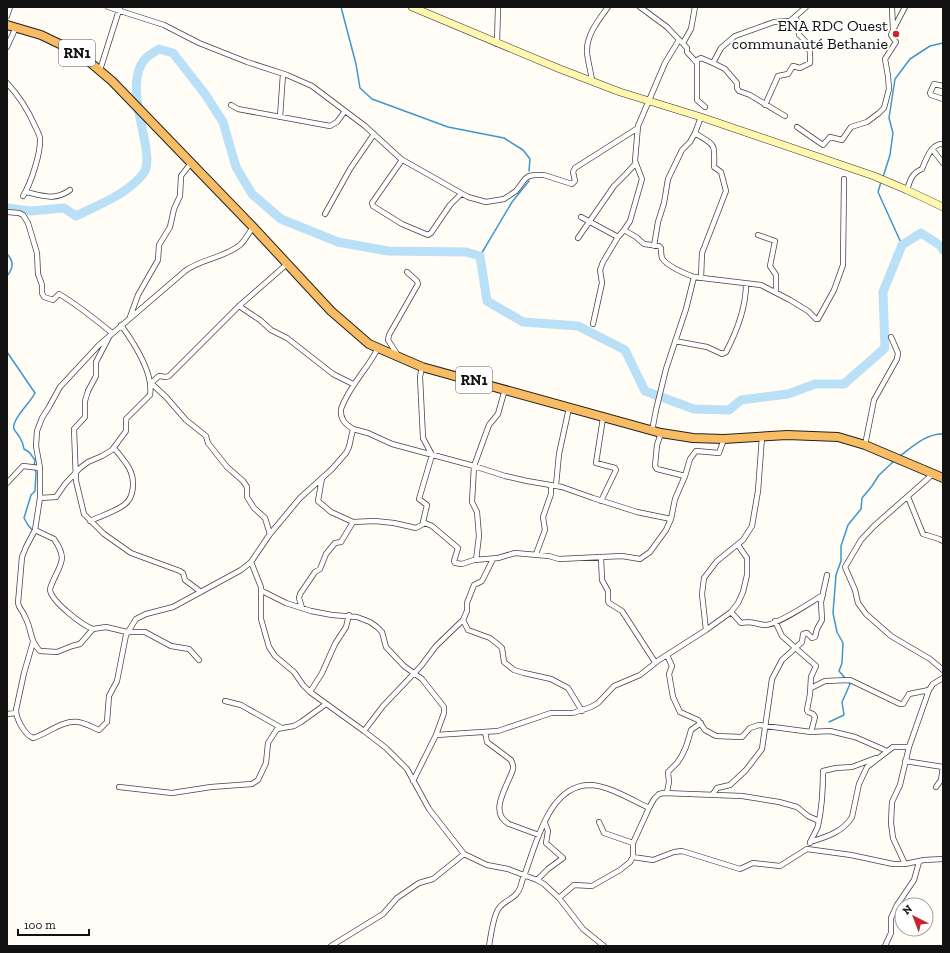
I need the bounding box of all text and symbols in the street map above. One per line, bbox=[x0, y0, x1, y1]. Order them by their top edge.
place label: ENA RDC Ouest communauté Bethanie bbox=[732, 16, 888, 53]
marker: ENA RDC Ouest communauté Bethanie bbox=[891, 29, 901, 39]
road number: RN1 bbox=[59, 40, 95, 66]
road number: RN1 bbox=[456, 367, 492, 393]
north arrow bbox=[894, 897, 934, 937]
text: N bbox=[900, 902, 916, 918]
scale bar bbox=[18, 911, 89, 937]
text: 100 m bbox=[24, 918, 56, 932]

